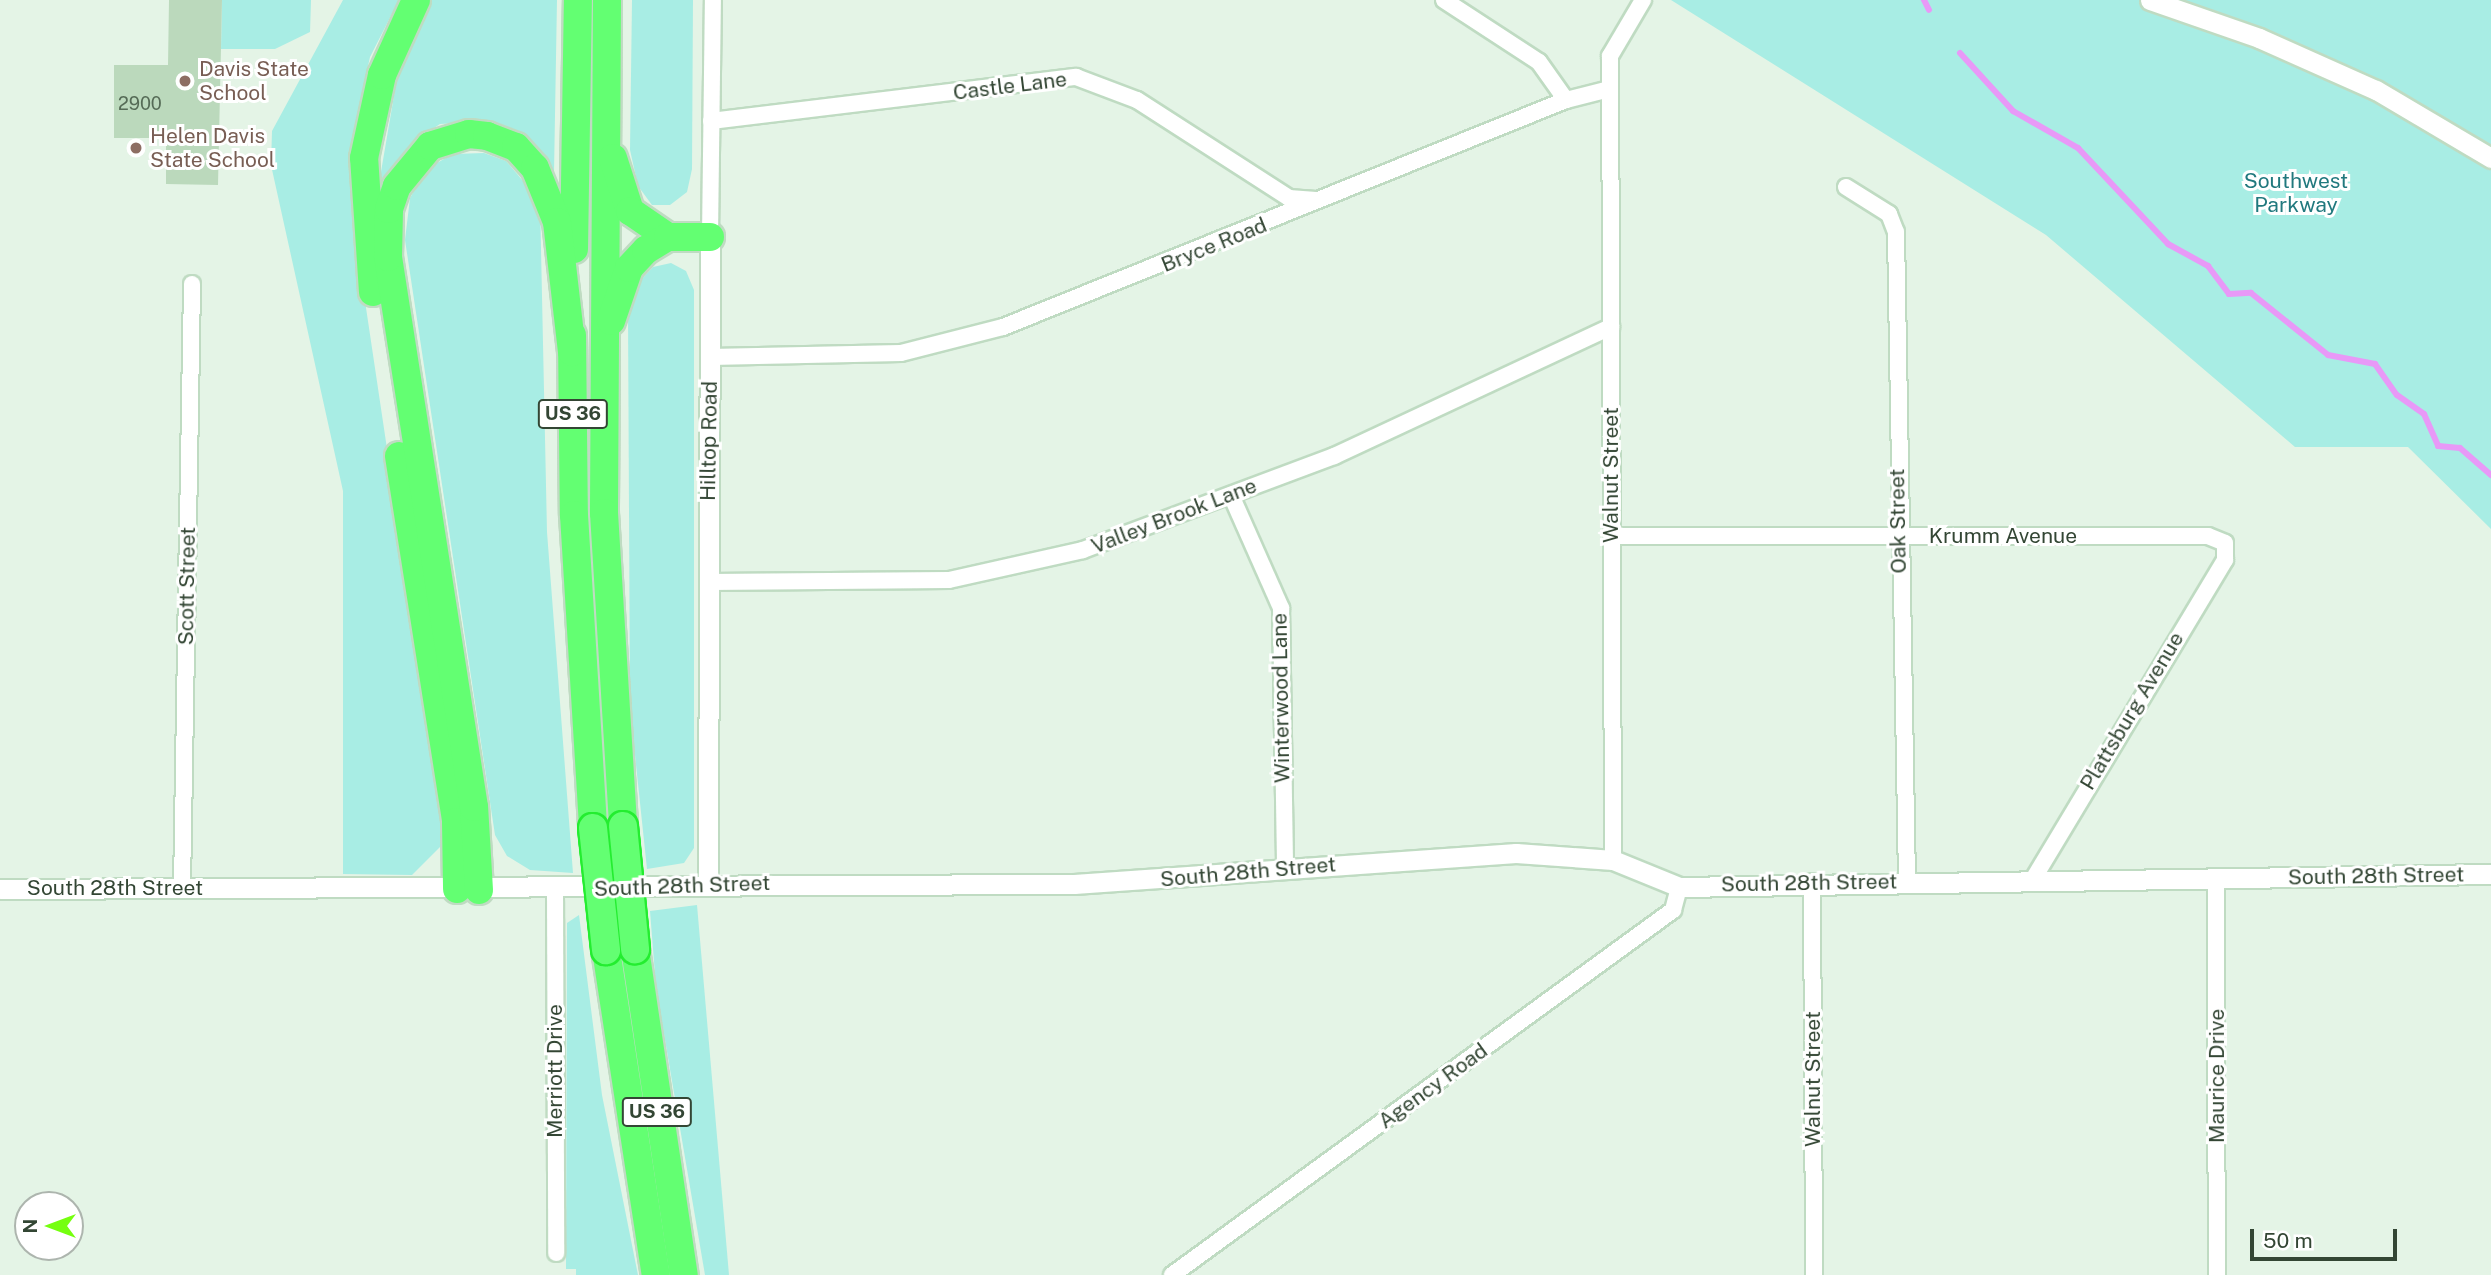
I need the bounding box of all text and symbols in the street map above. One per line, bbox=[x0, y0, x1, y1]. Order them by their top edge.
place label: Davis State School bbox=[199, 56, 309, 106]
street label: Castle Lane bbox=[952, 67, 1068, 105]
marker: Davis State School bbox=[177, 73, 193, 89]
house number: 2900 bbox=[118, 93, 162, 115]
place label: Helen Davis State School bbox=[150, 123, 275, 173]
marker: Helen Davis State School bbox=[128, 140, 144, 156]
park label: Southwest Parkway bbox=[2244, 168, 2348, 218]
street label: Bryce Road bbox=[1158, 212, 1270, 278]
street label: Hilltop Road bbox=[695, 381, 723, 501]
road number: US 36 bbox=[536, 398, 610, 430]
street label: Walnut Street bbox=[1598, 407, 1624, 543]
street label: Oak Street bbox=[1884, 468, 1912, 574]
street label: Valley Brook Lane bbox=[1088, 473, 1260, 559]
street label: Krumm Avenue bbox=[1929, 523, 2077, 549]
street label: Scott Street bbox=[173, 527, 201, 645]
street label: Winterwood Lane bbox=[1267, 613, 1295, 783]
street label: Plattsburg Avenue bbox=[2075, 628, 2189, 794]
street label: South 28th Street bbox=[1159, 852, 1337, 892]
street label: South 28th Street bbox=[2288, 862, 2464, 890]
street label: South 28th Street bbox=[1721, 869, 1897, 897]
street label: South 28th Street bbox=[593, 870, 771, 902]
street label: South 28th Street bbox=[27, 875, 203, 901]
street label: Merriott Drive bbox=[542, 1004, 568, 1138]
street label: Maurice Drive bbox=[2204, 1009, 2230, 1143]
street label: Walnut Street bbox=[1800, 1011, 1826, 1147]
street label: Agency Road bbox=[1374, 1038, 1492, 1134]
road number: US 36 bbox=[620, 1096, 694, 1128]
north arrow bbox=[14, 1191, 84, 1261]
scale bar bbox=[2253, 1216, 2400, 1260]
text: N bbox=[19, 1219, 41, 1233]
text: 50 m bbox=[2263, 1228, 2313, 1253]

